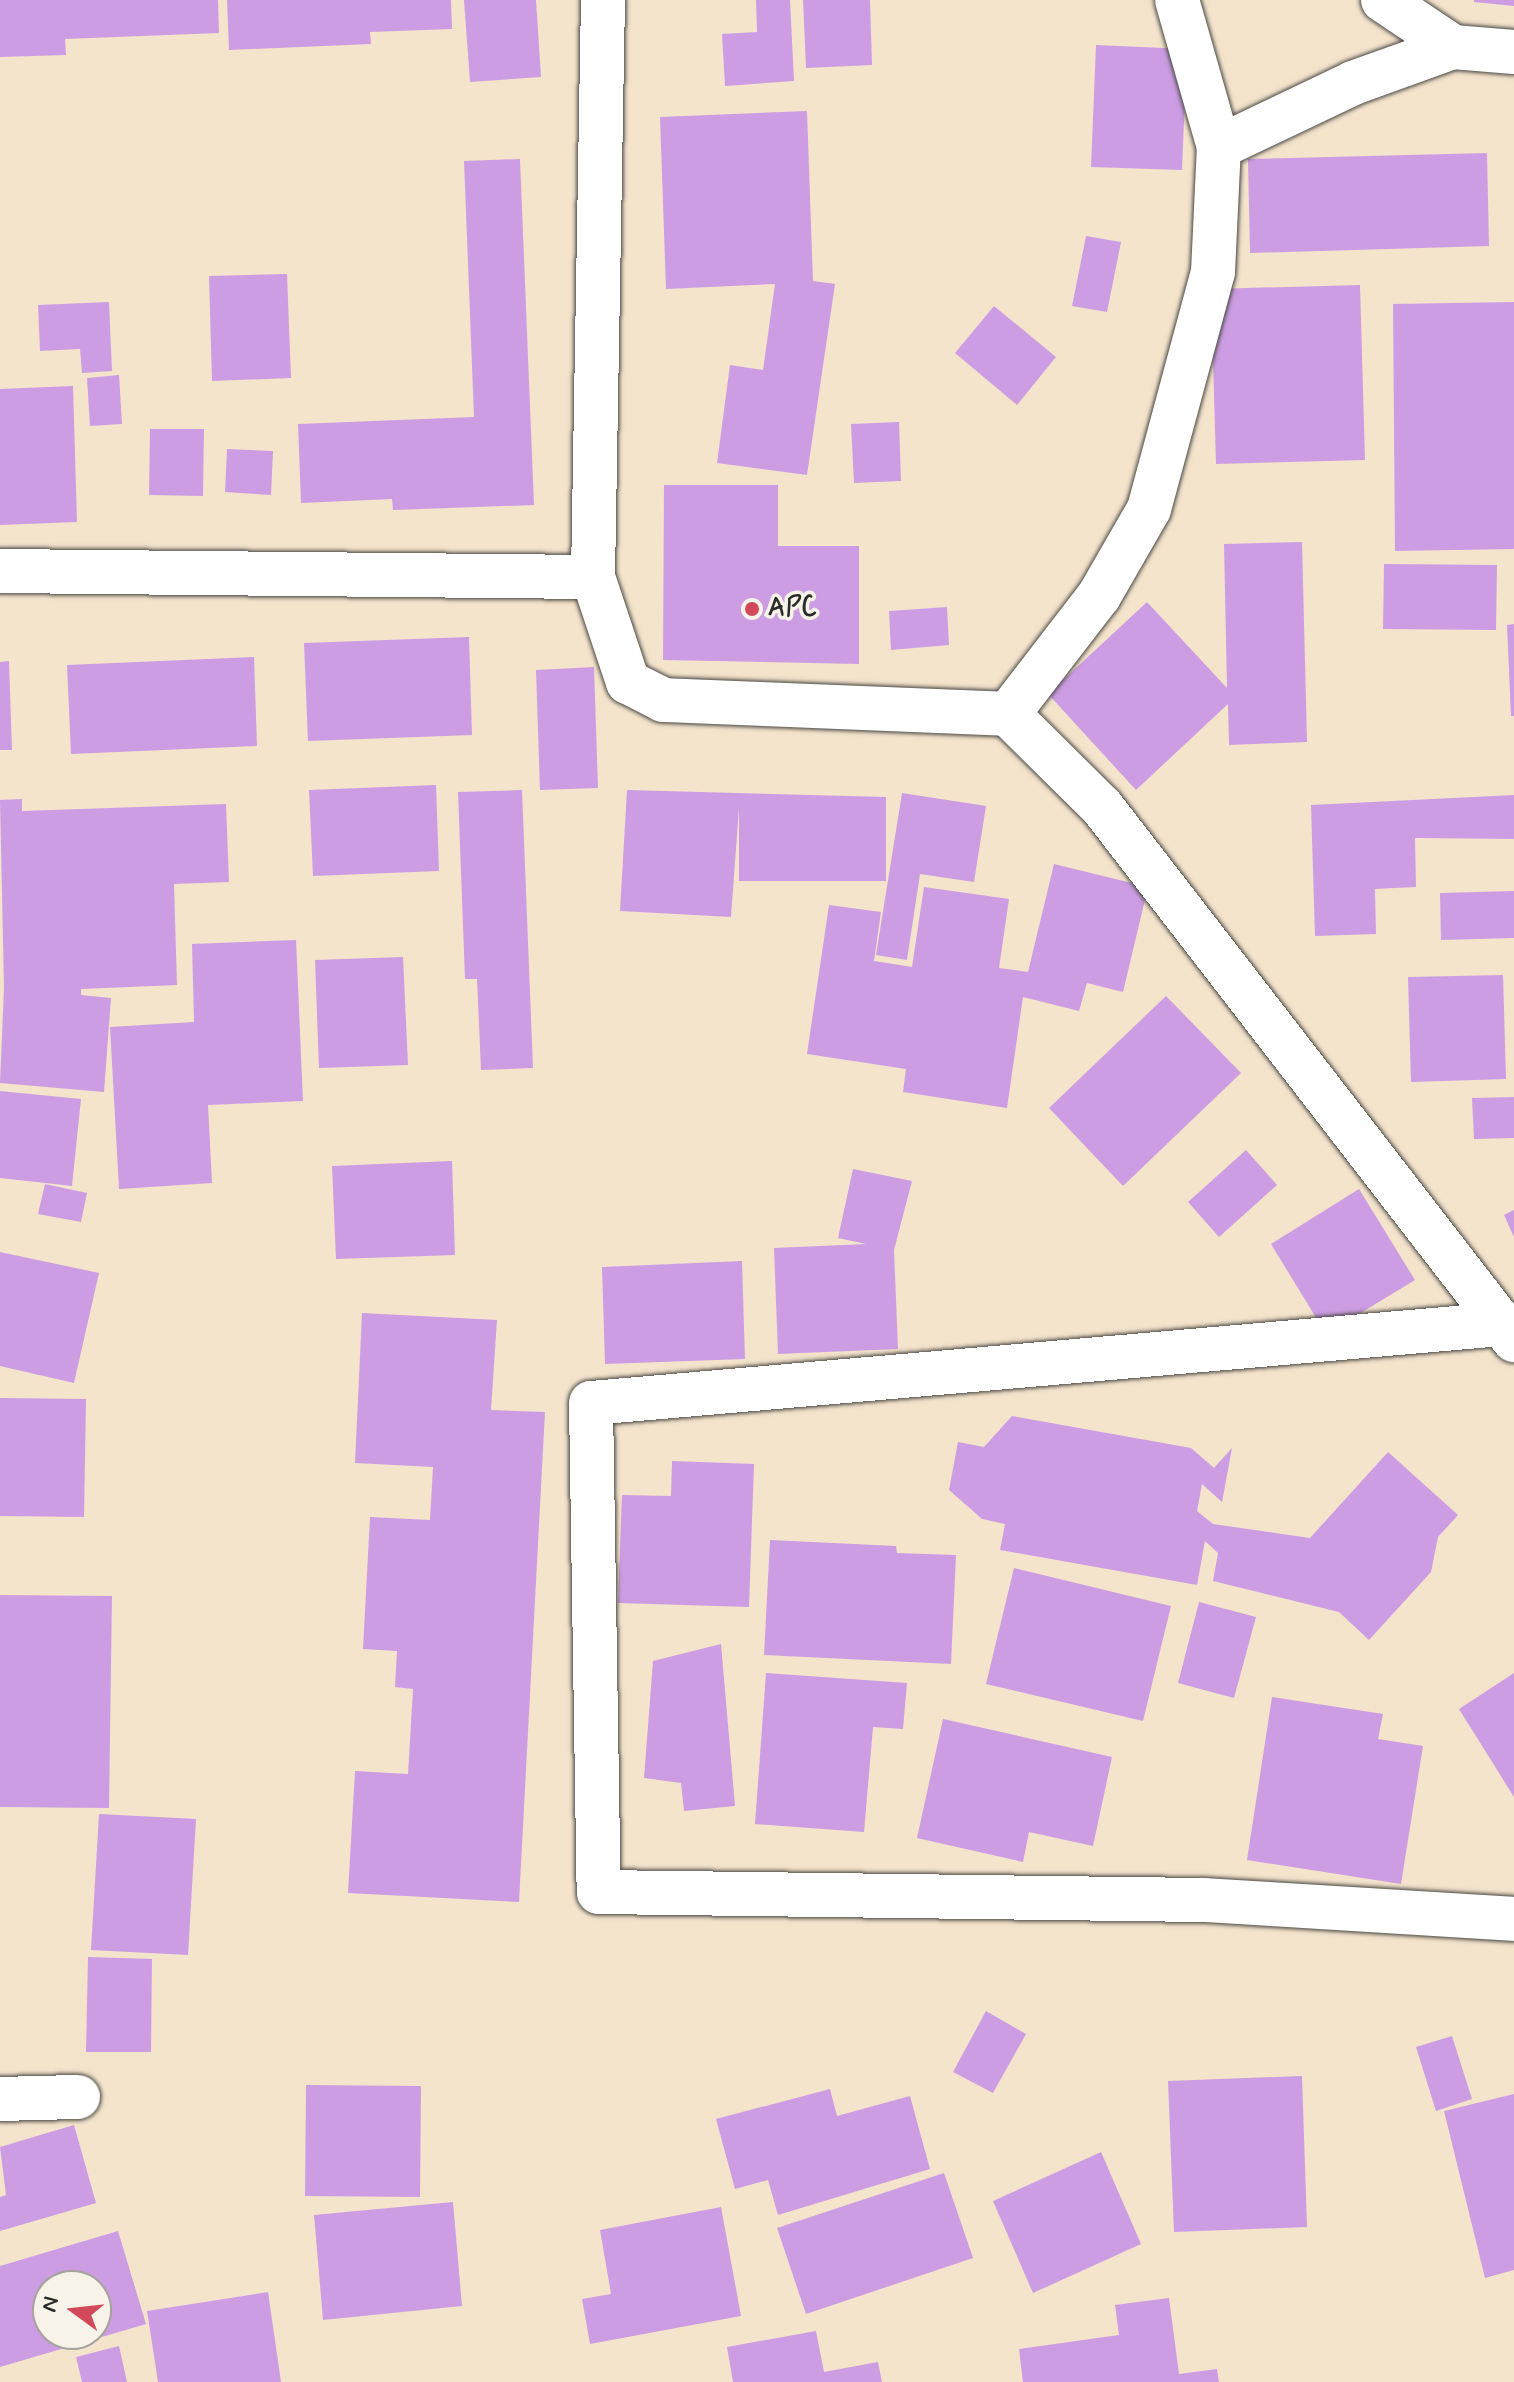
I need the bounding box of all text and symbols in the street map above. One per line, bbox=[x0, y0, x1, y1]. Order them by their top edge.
place label: APC bbox=[768, 593, 817, 625]
marker: APC bbox=[743, 600, 761, 618]
north arrow bbox=[32, 2270, 112, 2350]
text: N bbox=[35, 2294, 66, 2315]

